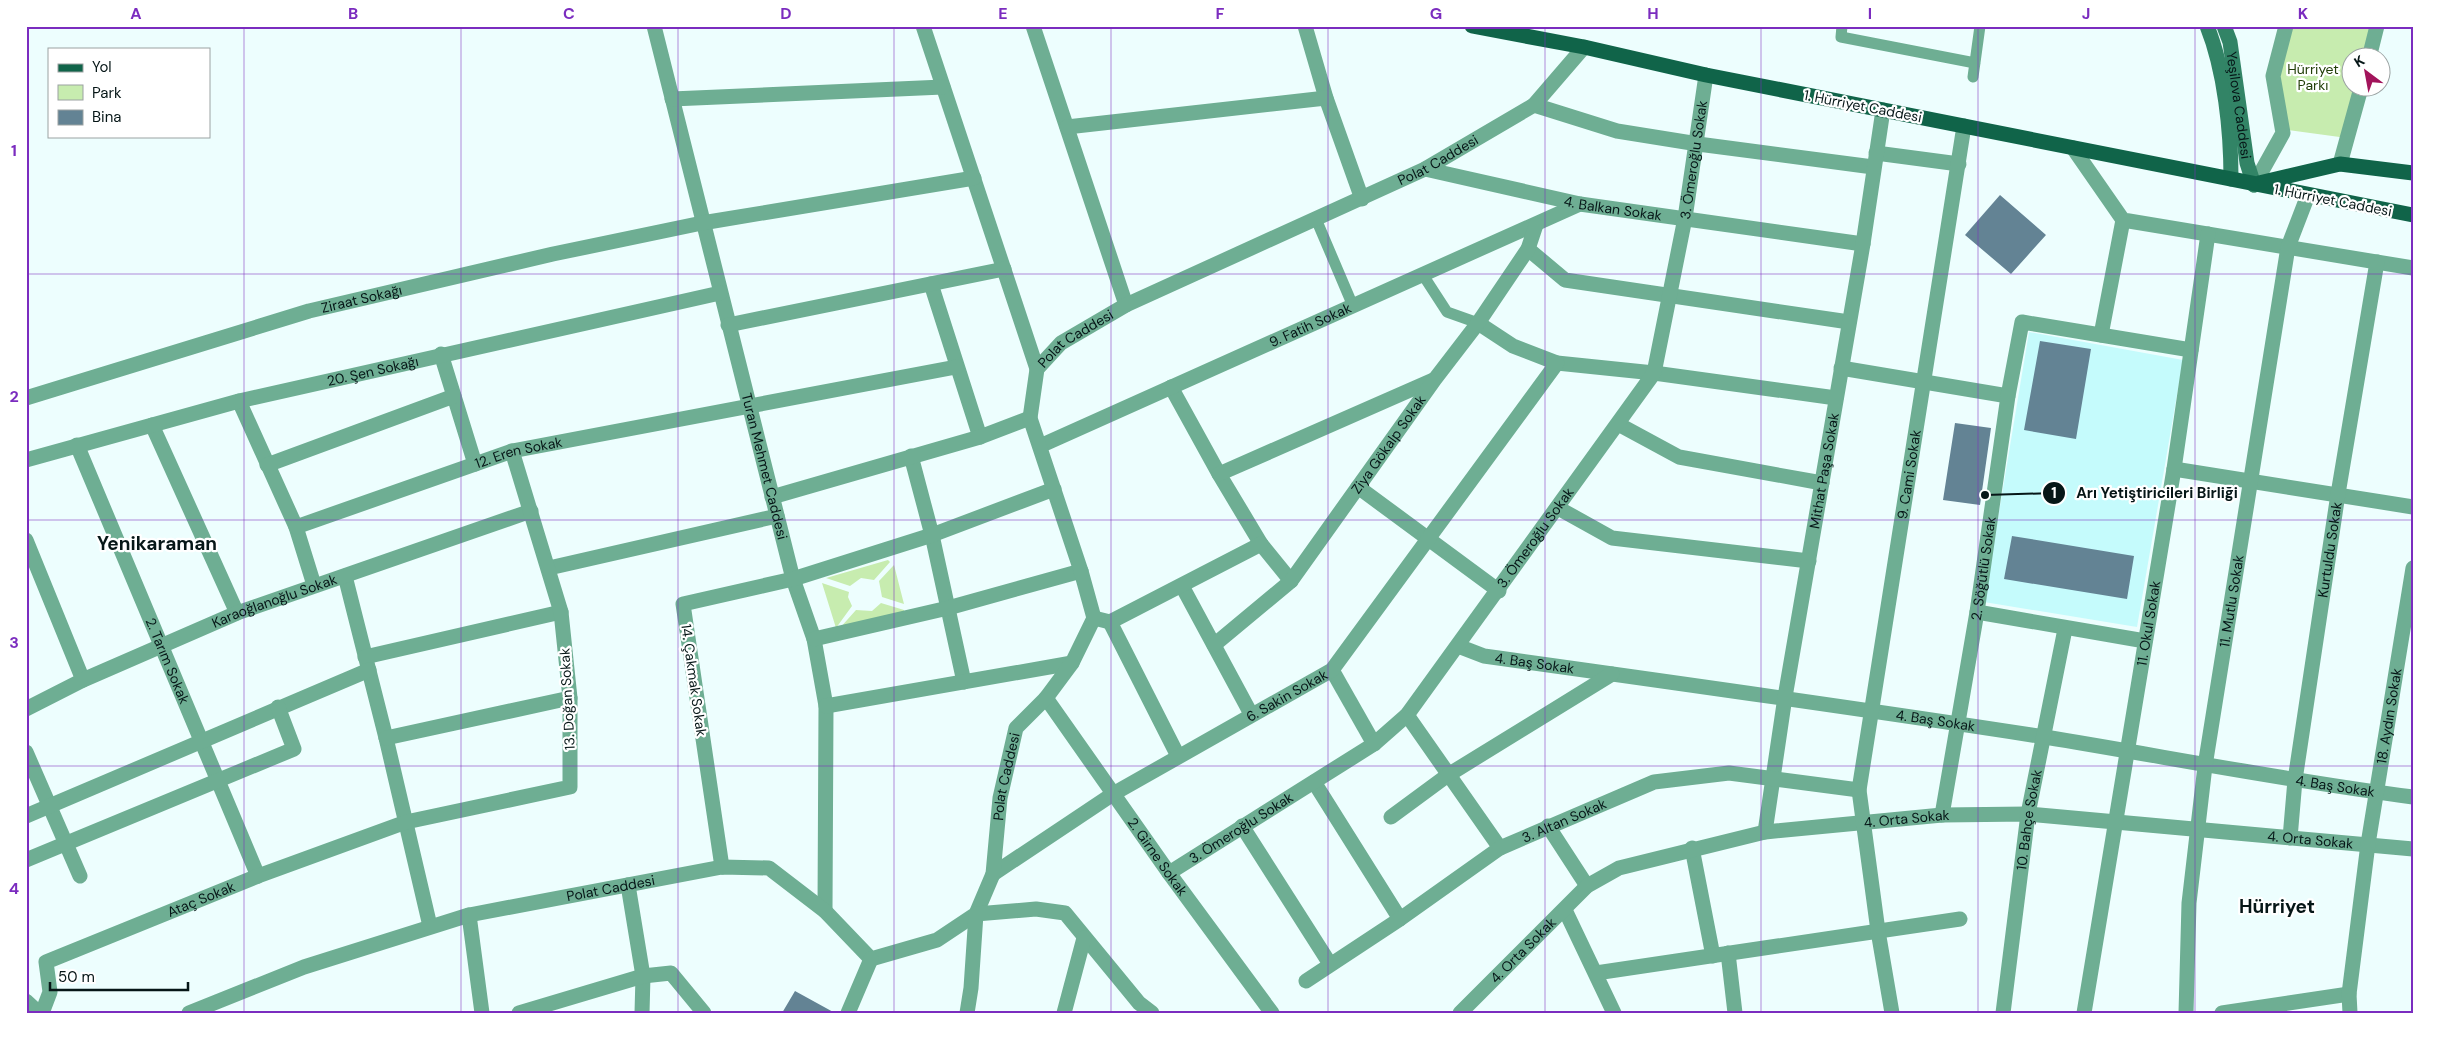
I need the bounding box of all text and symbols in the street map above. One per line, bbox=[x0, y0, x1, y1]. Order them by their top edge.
text: A bbox=[130, 3, 142, 24]
text: B bbox=[348, 3, 358, 24]
text: C bbox=[563, 3, 575, 24]
text: D bbox=[780, 3, 792, 24]
text: E bbox=[998, 3, 1008, 24]
text: F bbox=[1216, 3, 1225, 24]
text: G bbox=[1430, 3, 1442, 24]
text: H bbox=[1647, 3, 1659, 24]
text: I bbox=[1868, 3, 1872, 24]
text: J bbox=[2082, 3, 2090, 24]
text: K bbox=[2298, 3, 2309, 24]
legend bbox=[48, 48, 210, 138]
north arrow bbox=[2342, 48, 2392, 98]
street label: Yeşilova Caddesi bbox=[2222, 50, 2255, 160]
text: K bbox=[2350, 51, 2368, 71]
text: Yol bbox=[92, 57, 112, 77]
park label: Hürriyet Parkı bbox=[2287, 60, 2339, 94]
text: Park bbox=[92, 83, 122, 103]
street label: 1. Hürriyet Caddesi bbox=[1803, 86, 1923, 126]
street label: 3. Ömeroğlu Sokak bbox=[1676, 99, 1711, 220]
text: Bina bbox=[92, 107, 121, 127]
street label: Polat Caddesi bbox=[1395, 131, 1482, 189]
text: 1 bbox=[11, 140, 17, 161]
street label: 1. Hürriyet Caddesi bbox=[2273, 180, 2393, 220]
street label: 4. Balkan Sokak bbox=[1562, 192, 1663, 224]
street label: Ziraat Sokağı bbox=[319, 281, 404, 317]
street label: 9. Fatih Sokak bbox=[1266, 299, 1354, 351]
street label: Polat Caddesi bbox=[1034, 305, 1117, 371]
street label: 20. Şen Sokağı bbox=[325, 352, 420, 390]
text: 2 bbox=[9, 386, 19, 407]
street label: Turan Mehmet Caddesi bbox=[738, 391, 792, 542]
street label: Ziya Gökalp Sokak bbox=[1347, 391, 1430, 497]
street label: Mithat Paşa Sokak bbox=[1805, 411, 1843, 530]
street label: 9. Cami Sokak bbox=[1893, 428, 1925, 520]
street label: 12. Eren Sokak bbox=[472, 433, 564, 472]
callout: Arı Yetiştiricileri Birliği bbox=[2042, 478, 2248, 508]
text: 1 bbox=[2051, 483, 2057, 503]
text: Arı Yetiştiricileri Birliği bbox=[2076, 483, 2238, 503]
street label: 3. Ömeroğlu Sokak bbox=[1493, 484, 1578, 591]
street label: Kurtuldu Sokak bbox=[2314, 501, 2346, 599]
street label: 2. Söğütlü Sokak bbox=[1967, 515, 2000, 622]
district label: Yenikaraman bbox=[97, 531, 217, 556]
street label: 11. Mutlu Sokak bbox=[2215, 553, 2248, 649]
street label: Karaoğlanoğlu Sokak bbox=[209, 570, 339, 632]
street label: 11. Okul Sokak bbox=[2133, 579, 2164, 667]
street label: 2. Tarım Sokak bbox=[142, 615, 194, 707]
street label: 14. Çakmak Sokak bbox=[677, 623, 711, 737]
text: 3 bbox=[9, 632, 19, 653]
street label: 13. Doğan Sokak bbox=[555, 648, 579, 750]
street label: 4. Baş Sokak bbox=[1494, 649, 1575, 677]
street label: 6. Sakin Sokak bbox=[1243, 665, 1331, 726]
street label: 18. Aydın Sokak bbox=[2372, 667, 2406, 765]
street label: 4. Baş Sokak bbox=[1895, 706, 1976, 735]
street label: Polat Caddesi bbox=[989, 731, 1024, 821]
street label: 10. Bahçe Sokak bbox=[2012, 768, 2046, 871]
street label: 4. Baş Sokak bbox=[2294, 771, 2376, 801]
street label: 3. Ömeroğlu Sokak bbox=[1185, 788, 1296, 867]
street label: 3. Altan Sokak bbox=[1519, 794, 1609, 847]
street label: 4. Orta Sokak bbox=[1863, 806, 1950, 831]
street label: 2. Girne Sokak bbox=[1124, 814, 1192, 899]
street label: 4. Orta Sokak bbox=[2267, 827, 2354, 853]
street label: Polat Caddesi bbox=[565, 871, 656, 905]
street label: Ataç Sokak bbox=[164, 877, 238, 921]
text: 4 bbox=[9, 878, 19, 899]
district label: Hürriyet bbox=[2239, 894, 2315, 919]
street label: 4. Orta Sokak bbox=[1486, 913, 1560, 987]
scale bar bbox=[50, 959, 188, 991]
text: 50 m bbox=[58, 967, 95, 987]

